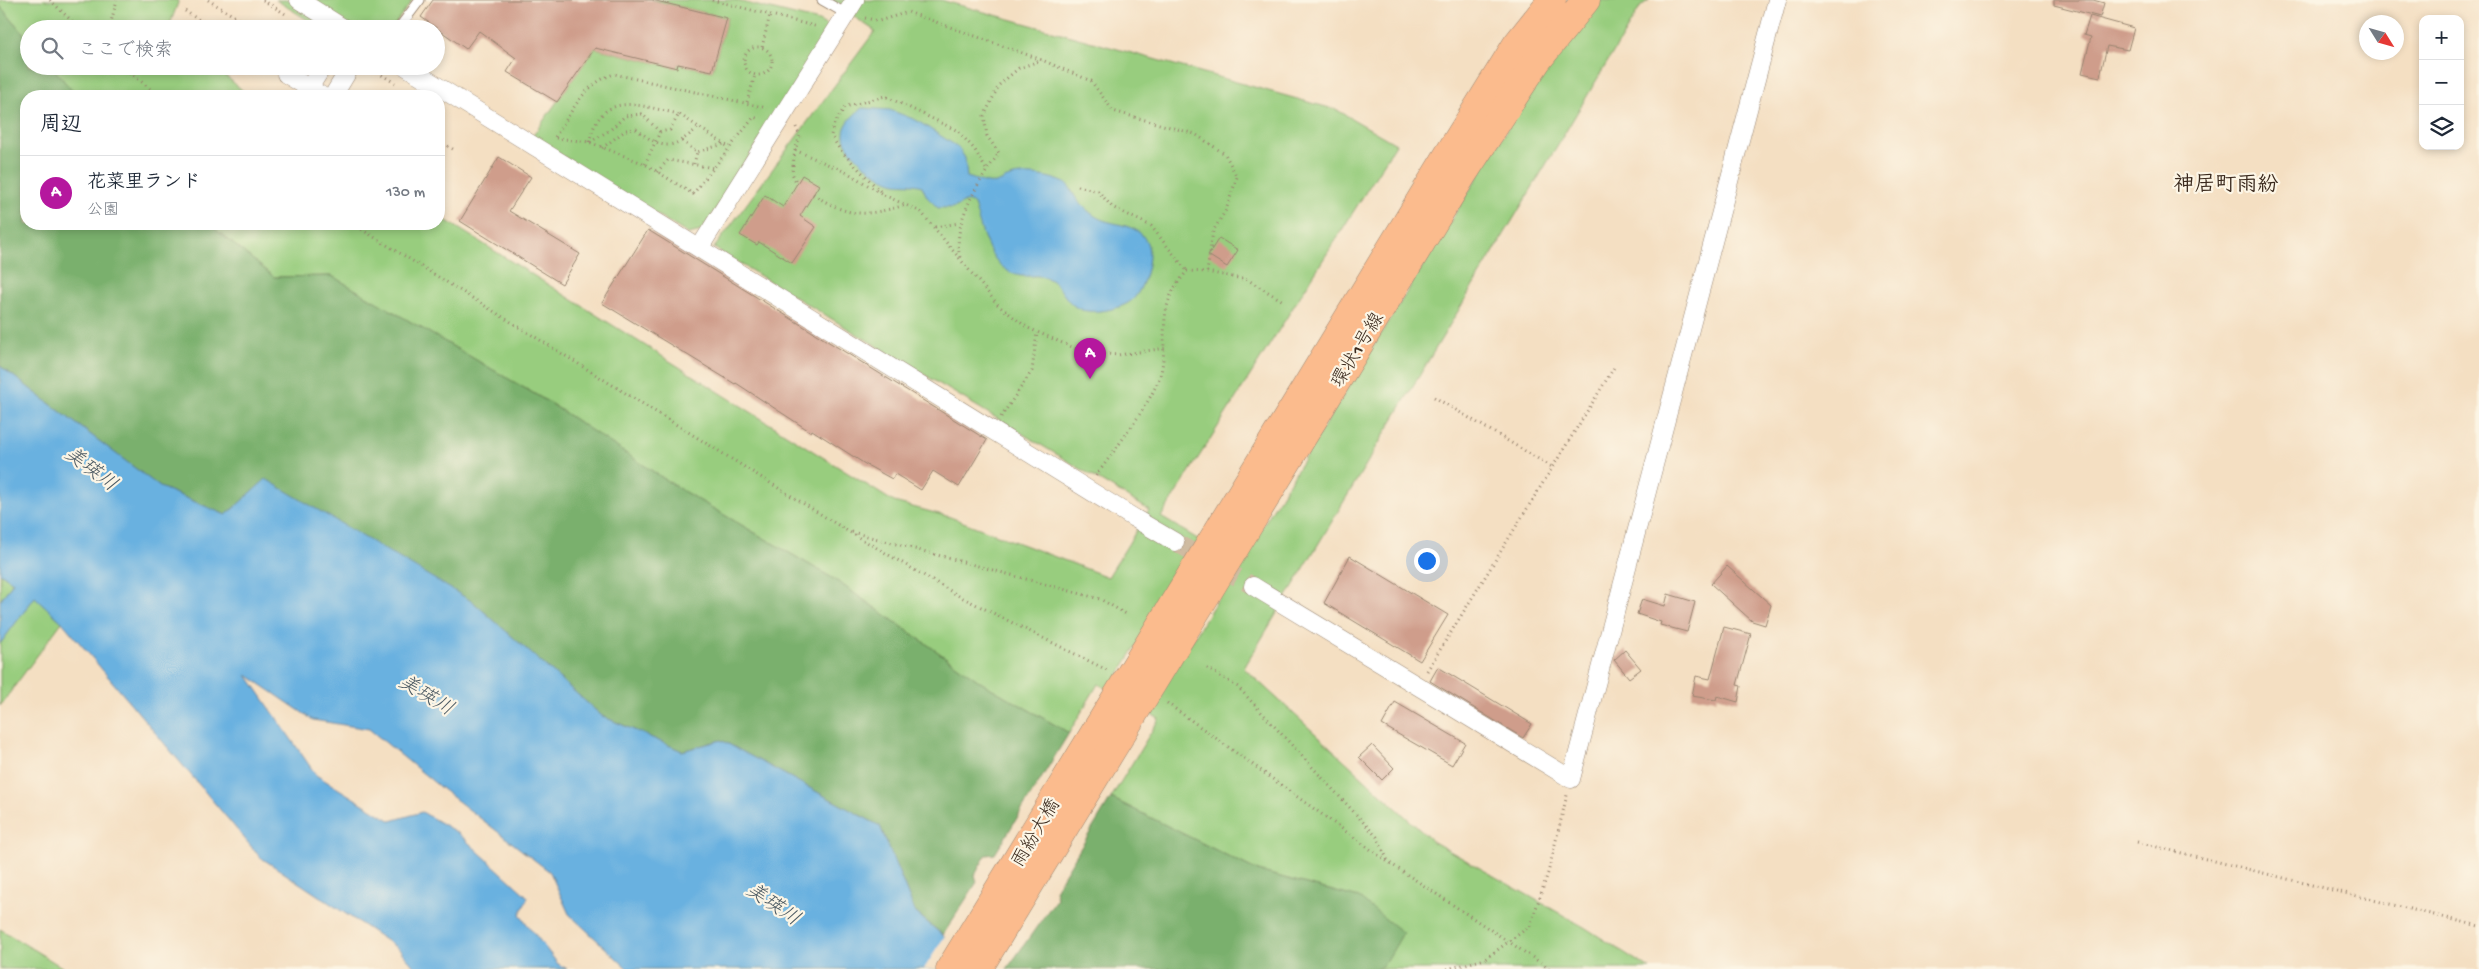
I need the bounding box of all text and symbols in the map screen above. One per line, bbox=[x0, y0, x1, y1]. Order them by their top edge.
north arrow bbox=[2359, 15, 2404, 60]
map controls bbox=[2419, 15, 2464, 150]
button: + bbox=[2419, 15, 2464, 60]
search box bbox=[20, 20, 445, 75]
icon: search bbox=[38, 34, 66, 62]
text: ここで検索 bbox=[78, 40, 173, 63]
button: − bbox=[2419, 60, 2464, 105]
button: layers bbox=[2419, 105, 2464, 150]
text: 周辺 bbox=[40, 114, 82, 139]
text: 花菜里ランド bbox=[87, 172, 201, 195]
district label: 神居町雨紛 bbox=[2174, 173, 2279, 199]
text: A bbox=[51, 184, 61, 203]
text: 130 m bbox=[386, 184, 425, 203]
text: 公園 bbox=[87, 202, 119, 221]
street label: 環状1号線 bbox=[1327, 308, 1390, 393]
pin: A bbox=[1074, 338, 1106, 379]
water label: 美瑛川 bbox=[59, 443, 121, 498]
your location bbox=[1414, 548, 1440, 574]
water label: 美瑛川 bbox=[394, 671, 457, 722]
street label: 雨紛大橋 bbox=[1008, 795, 1066, 872]
water label: 美瑛川 bbox=[741, 879, 804, 932]

